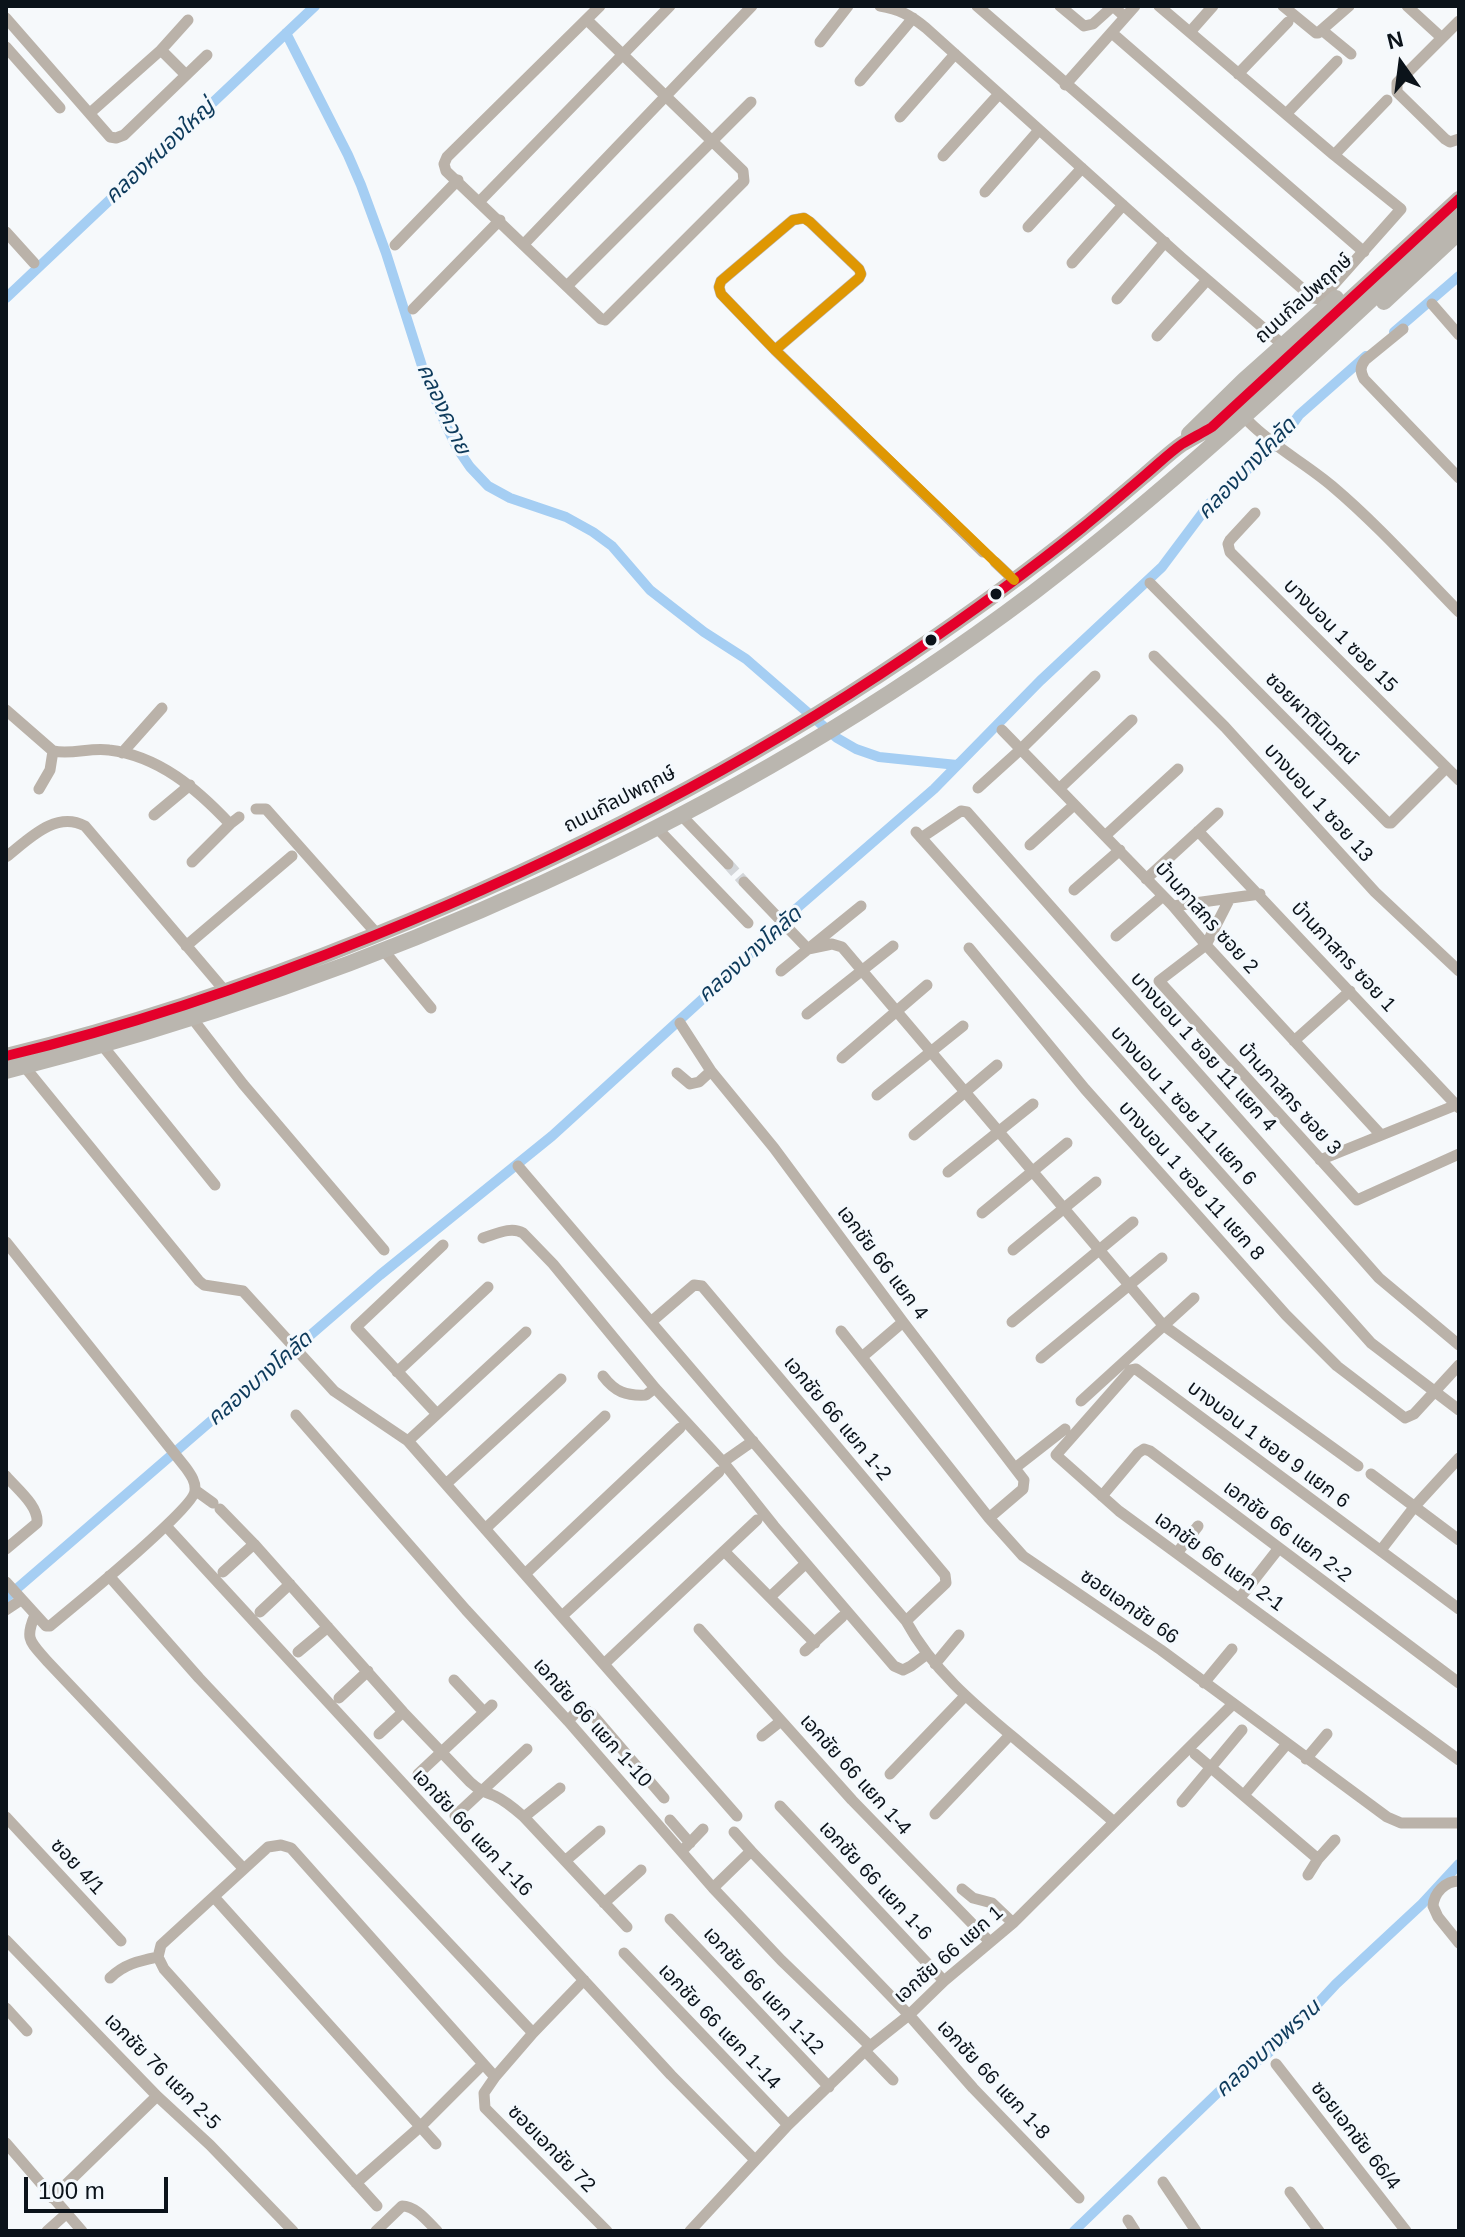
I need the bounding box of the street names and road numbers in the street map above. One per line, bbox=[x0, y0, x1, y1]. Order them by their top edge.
street label: ถนนกัลปพฤกษ์ bbox=[1250, 249, 1358, 349]
street label: บางบอน 1 ซอย 15 bbox=[1278, 574, 1402, 698]
street label: ซอยผาตินิเวศน์ bbox=[1260, 668, 1362, 770]
street label: บางบอน 1 ซอย 13 bbox=[1258, 739, 1378, 867]
street label: ถนนกัลปพฤกษ์ bbox=[560, 761, 680, 839]
street label: บ้านภาสกร ซอย 2 bbox=[1149, 857, 1263, 979]
street label: บ้านภาสกร ซอย 1 bbox=[1286, 897, 1400, 1017]
street label: บางบอน 1 ซอย 11 แยก 4 bbox=[1125, 967, 1281, 1137]
street label: บางบอน 1 ซอย 11 แยก 6 bbox=[1105, 1021, 1261, 1191]
street label: บ้านภาสกร ซอย 3 bbox=[1232, 1038, 1346, 1160]
street label: บางบอน 1 ซอย 11 แยก 8 bbox=[1113, 1096, 1269, 1266]
street label: เอกชัย 66 แยก 4 bbox=[831, 1201, 933, 1325]
street label: เอกชัย 66 แยก 1-2 bbox=[778, 1352, 896, 1486]
street label: บางบอน 1 ซอย 9 แยก 6 bbox=[1182, 1376, 1354, 1514]
street label: เอกชัย 66 แยก 2-2 bbox=[1218, 1476, 1356, 1588]
street label: เอกชัย 66 แยก 2-1 bbox=[1149, 1507, 1289, 1617]
street label: ซอยเอกชัย 66 bbox=[1075, 1564, 1183, 1650]
street label: เอกชัย 66 แยก 1-10 bbox=[528, 1653, 656, 1793]
street label: เอกชัย 66 แยก 1-4 bbox=[794, 1710, 916, 1840]
street label: เอกชัย 66 แยก 1-16 bbox=[407, 1764, 537, 1902]
street label: เอกชัย 66 แยก 1-6 bbox=[814, 1816, 936, 1946]
street label: ซอย 4/1 bbox=[45, 1834, 109, 1900]
street label: เอกชัย 66 แยก 1 bbox=[890, 1901, 1008, 2009]
street label: เอกชัย 66 แยก 1-12 bbox=[698, 1922, 828, 2060]
street label: เอกชัย 66 แยก 1-14 bbox=[653, 1959, 785, 2095]
street label: เอกชัย 76 แยก 2-5 bbox=[99, 2009, 225, 2135]
street label: เอกชัย 66 แยก 1-8 bbox=[932, 2015, 1054, 2145]
street label: ซอยเอกชัย 66/4 bbox=[1305, 2077, 1405, 2195]
street label: ซอยเอกชัย 72 bbox=[502, 2100, 600, 2198]

